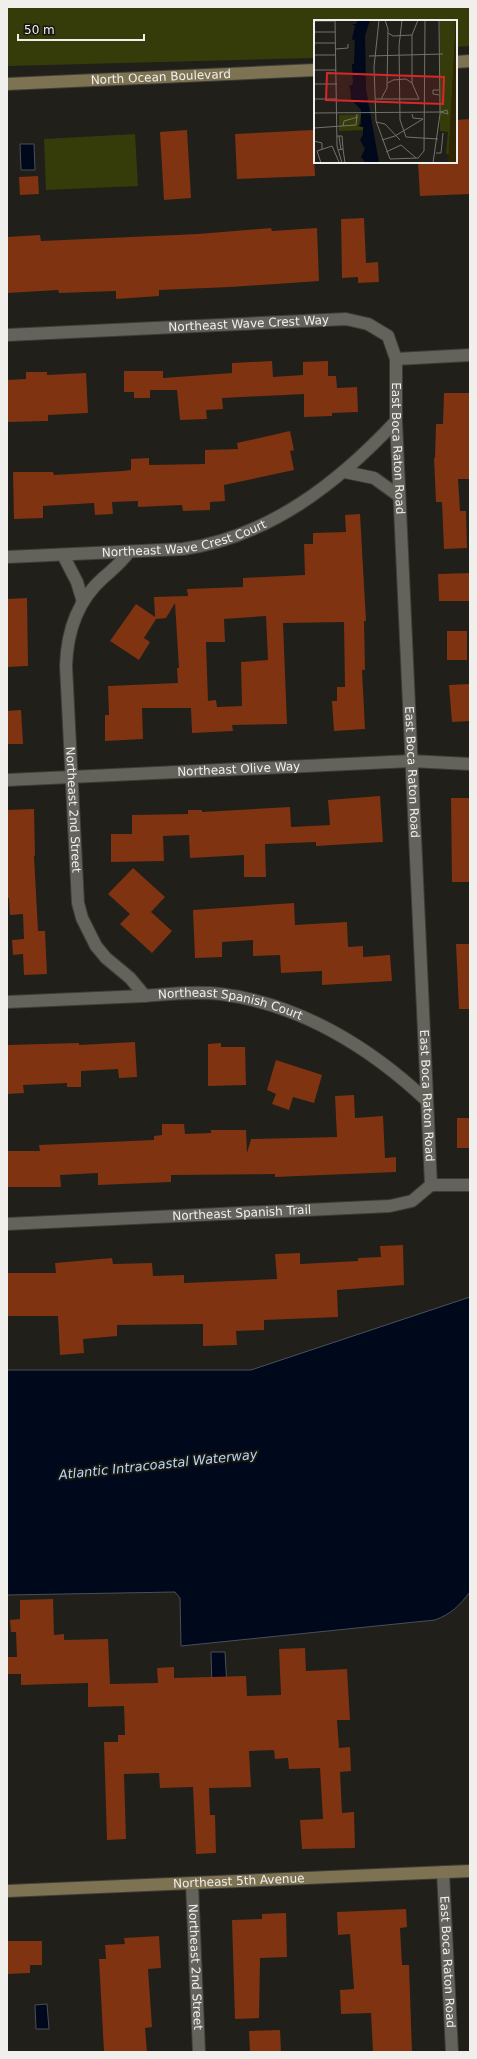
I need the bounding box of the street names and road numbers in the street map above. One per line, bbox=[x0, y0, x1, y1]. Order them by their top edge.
street label: North Ocean Boulevard bbox=[90, 67, 231, 87]
street label: Northeast Wave Crest Way bbox=[168, 313, 329, 334]
street label: East Boca Raton Road bbox=[389, 382, 407, 515]
street label: Northeast Wave Crest Court bbox=[101, 517, 269, 560]
street label: East Boca Raton Road bbox=[402, 706, 422, 838]
street label: Northeast 2nd Street bbox=[63, 746, 83, 873]
street label: Northeast Olive Way bbox=[177, 759, 301, 779]
street label: Northeast Spanish Court bbox=[157, 986, 305, 1023]
street label: East Boca Raton Road bbox=[417, 1029, 437, 1162]
street label: Northeast Spanish Trail bbox=[172, 1203, 311, 1223]
street label: Northeast 5th Avenue bbox=[173, 1871, 305, 1891]
street label: East Boca Raton Road bbox=[437, 1896, 458, 2028]
street label: Northeast 2nd Street bbox=[186, 1904, 205, 2031]

